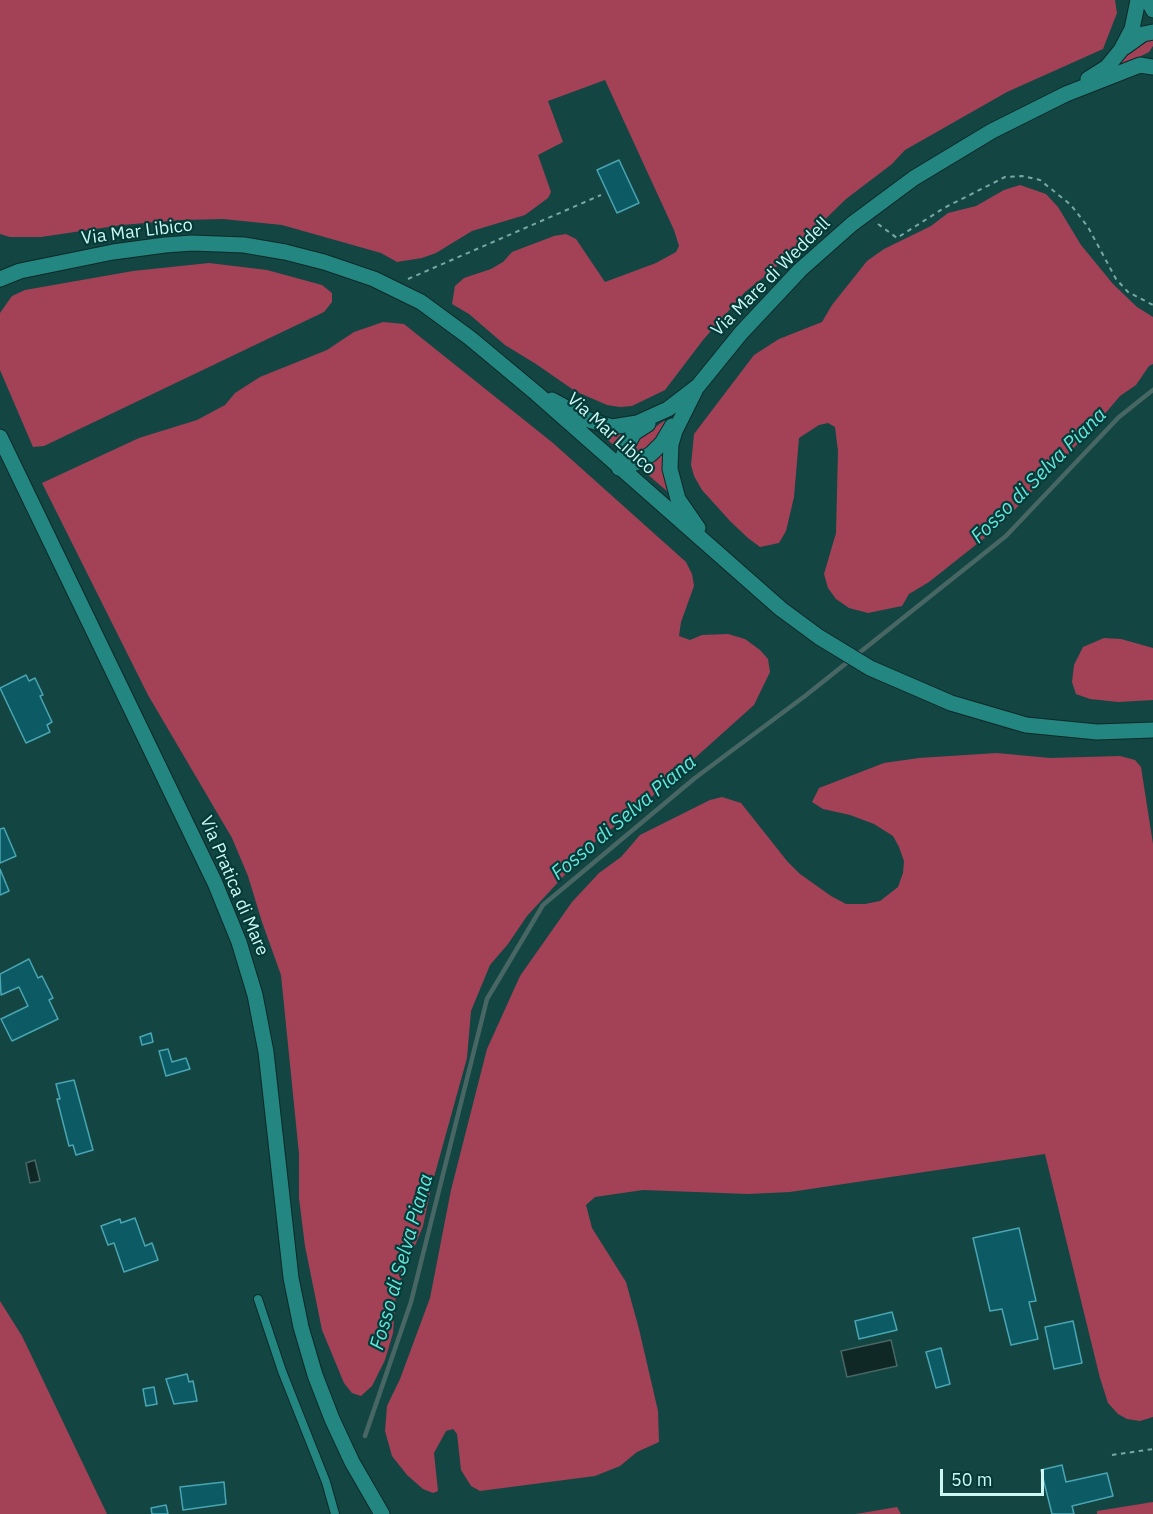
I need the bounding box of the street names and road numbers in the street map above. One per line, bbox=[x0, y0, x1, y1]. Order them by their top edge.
street label: Via Mare di Weddell bbox=[707, 213, 835, 341]
street label: Via Mar Libico bbox=[80, 214, 194, 250]
street label: Via Mar Libico bbox=[562, 389, 660, 479]
street label: Via Pratica di Mare bbox=[195, 813, 273, 959]

